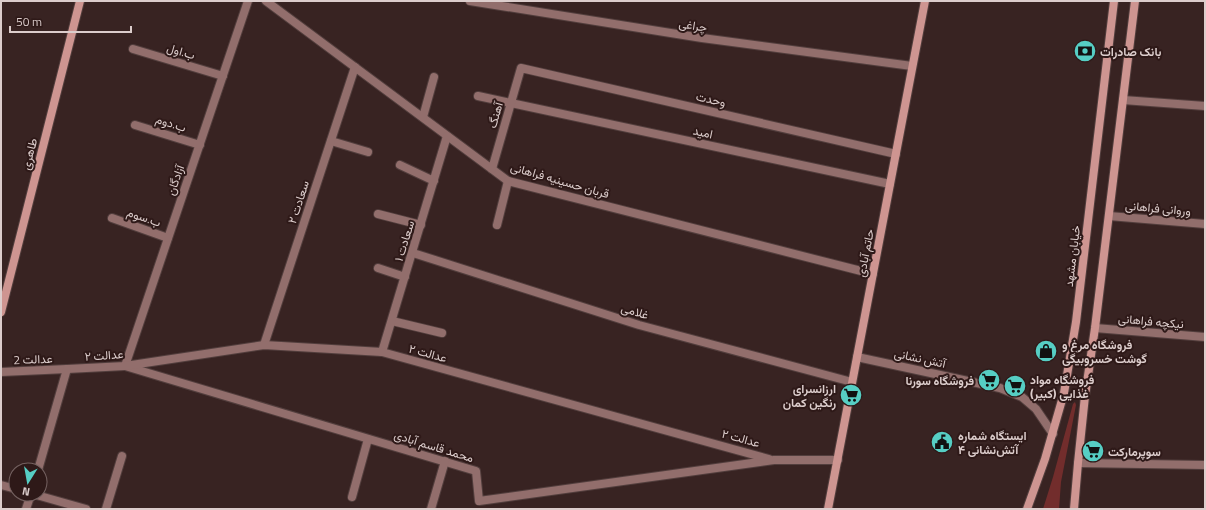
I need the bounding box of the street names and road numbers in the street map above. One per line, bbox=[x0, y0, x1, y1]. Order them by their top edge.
street label: چراغی bbox=[677, 13, 709, 37]
street label: ب.اول bbox=[164, 38, 198, 64]
street label: وحدت bbox=[694, 86, 728, 112]
street label: آهنگ bbox=[482, 98, 508, 130]
street label: ب.دوم bbox=[153, 109, 189, 137]
street label: امید bbox=[691, 121, 715, 143]
street label: طاهری bbox=[16, 136, 42, 172]
street label: قربان حسینیه فراهانی bbox=[508, 157, 612, 203]
street label: آزادگان bbox=[161, 161, 189, 198]
street label: سعادت ۲ bbox=[282, 178, 314, 226]
street label: وروانی فراهانی bbox=[1124, 196, 1192, 220]
street label: ب.سوم bbox=[124, 202, 164, 232]
street label: سعادت ۱ bbox=[389, 218, 419, 264]
street label: خیابان مشهد bbox=[1059, 224, 1085, 288]
street label: حاتم آبادی bbox=[851, 227, 879, 279]
street label: غلامی bbox=[619, 298, 651, 324]
street label: نیکچه فراهانی bbox=[1117, 309, 1185, 333]
street label: عدالت ۲ bbox=[407, 339, 449, 367]
street label: آتش نشانی bbox=[892, 343, 949, 373]
street label: عدالت ۲ bbox=[84, 344, 124, 366]
street label: عدالت 2 bbox=[13, 349, 53, 369]
street label: عدالت ۲ bbox=[720, 424, 762, 452]
street label: محمد قاسم آبادی bbox=[392, 425, 476, 467]

